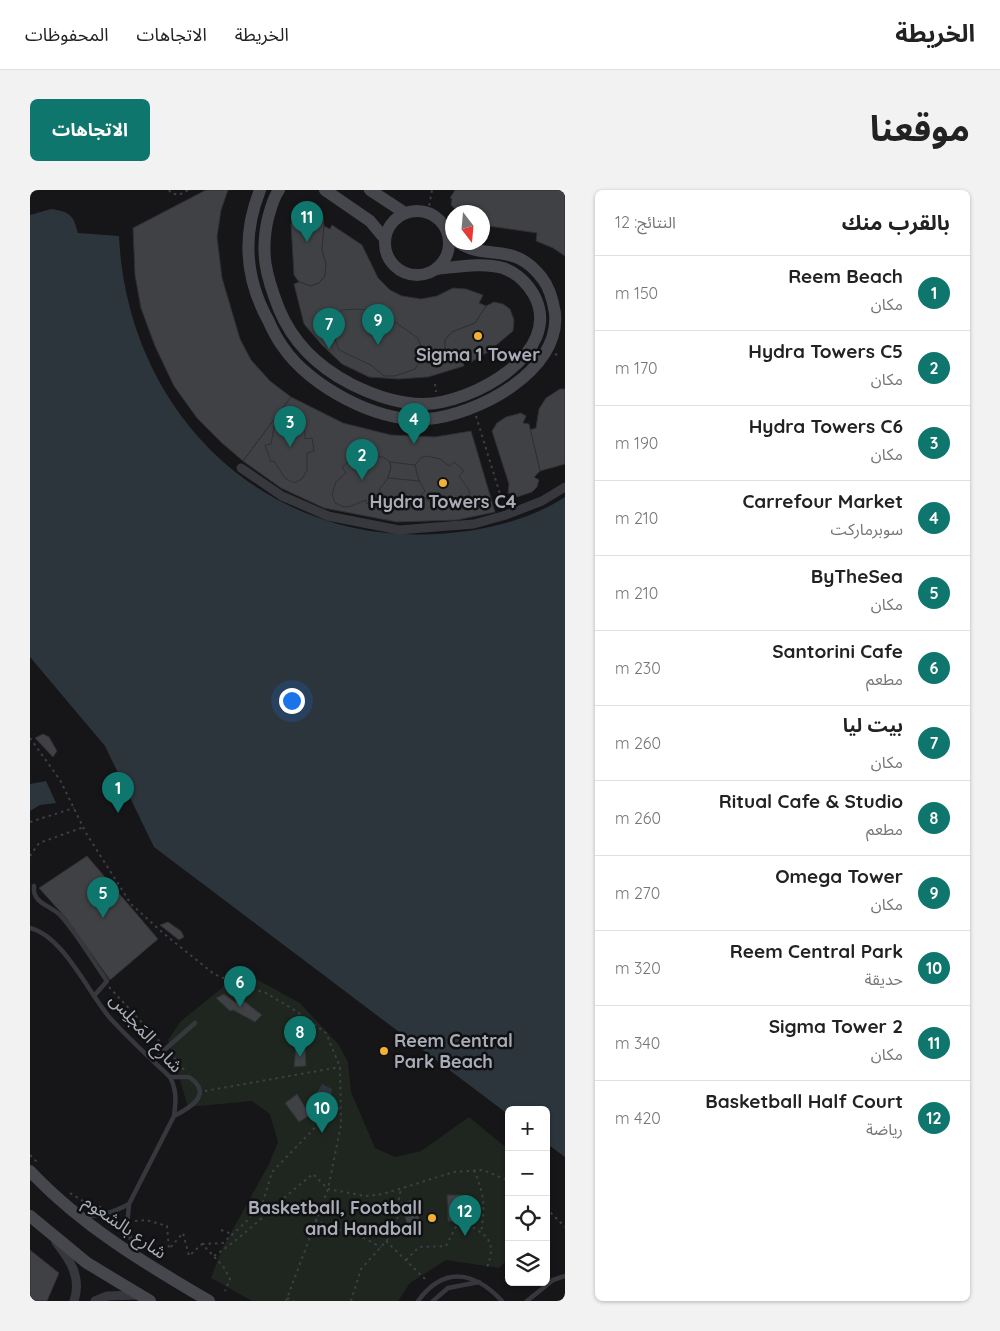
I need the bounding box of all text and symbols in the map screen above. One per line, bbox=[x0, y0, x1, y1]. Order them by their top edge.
text: الخريطة bbox=[895, 18, 975, 48]
text: المحفوظات bbox=[25, 23, 109, 46]
text: الاتجاهات bbox=[137, 23, 207, 46]
text: الخريطة bbox=[235, 23, 289, 46]
button: الاتجاهات bbox=[30, 99, 150, 161]
text: موقعنا bbox=[870, 106, 970, 150]
pin: 11 bbox=[291, 201, 323, 242]
north arrow bbox=[445, 205, 490, 250]
text: بالقرب منك bbox=[842, 209, 950, 235]
text: النتائج: 12 bbox=[615, 212, 676, 232]
text: Reem Beach bbox=[788, 264, 903, 288]
text: 150 m bbox=[615, 283, 658, 303]
text: 1 bbox=[931, 283, 937, 303]
text: مكان bbox=[871, 294, 903, 314]
pin: 9 bbox=[362, 304, 394, 345]
pin: 7 bbox=[313, 308, 345, 349]
marker: Sigma 1 Tower bbox=[472, 330, 484, 342]
text: Hydra Towers C5 bbox=[748, 339, 903, 363]
place label: Sigma 1 Tower bbox=[416, 343, 540, 366]
text: 170 m bbox=[615, 358, 658, 378]
text: 2 bbox=[929, 358, 939, 378]
text: مكان bbox=[871, 369, 903, 389]
pin: 4 bbox=[398, 403, 430, 444]
pin: 3 bbox=[274, 406, 306, 447]
text: Hydra Towers C6 bbox=[749, 414, 903, 438]
text: 190 m bbox=[615, 433, 658, 453]
text: 3 bbox=[930, 433, 938, 453]
pin: 2 bbox=[346, 439, 378, 480]
text: مكان bbox=[871, 444, 903, 464]
marker: Hydra Towers C4 bbox=[437, 477, 449, 489]
text: Carrefour Market bbox=[742, 489, 903, 513]
place label: Hydra Towers C4 bbox=[370, 490, 517, 513]
text: 210 m bbox=[615, 508, 658, 528]
text: 4 bbox=[929, 508, 939, 528]
text: سوبرماركت bbox=[831, 519, 903, 539]
text: ByTheSea bbox=[811, 564, 903, 588]
text: 210 m bbox=[615, 583, 658, 603]
text: 5 bbox=[929, 583, 939, 603]
text: مكان bbox=[871, 594, 903, 614]
text: Santorini Cafe bbox=[772, 639, 903, 663]
text: 230 m bbox=[615, 658, 661, 678]
text: 6 bbox=[930, 658, 938, 678]
text: مطعم bbox=[866, 669, 903, 689]
your location bbox=[279, 688, 305, 714]
text: بيت ليا bbox=[843, 713, 903, 737]
text: 260 m bbox=[615, 733, 661, 753]
text: 7 bbox=[930, 733, 938, 753]
text: مكان bbox=[871, 752, 903, 772]
pin: 1 bbox=[102, 772, 134, 813]
text: Ritual Cafe & Studio bbox=[719, 789, 903, 813]
text: 260 m bbox=[615, 808, 661, 828]
text: 8 bbox=[930, 808, 938, 828]
text: مطعم bbox=[866, 819, 903, 839]
text: Omega Tower bbox=[775, 864, 903, 888]
pin: 5 bbox=[87, 877, 119, 918]
text: 270 m bbox=[615, 883, 660, 903]
text: 9 bbox=[929, 883, 939, 903]
text: مكان bbox=[871, 894, 903, 914]
text: Reem Central Park bbox=[730, 939, 903, 963]
text: 320 m bbox=[615, 958, 661, 978]
text: 10 bbox=[926, 958, 942, 978]
pin: 6 bbox=[224, 966, 256, 1007]
text: حديقة bbox=[865, 969, 903, 989]
street label: شارع المَجلِس bbox=[102, 988, 188, 1079]
text: Sigma Tower 2 bbox=[769, 1014, 903, 1038]
pin: 8 bbox=[284, 1016, 316, 1057]
place label: Reem Central Park Beach bbox=[394, 1029, 513, 1073]
text: 340 m bbox=[615, 1033, 660, 1053]
text: 11 bbox=[928, 1033, 940, 1053]
text: مكان bbox=[871, 1044, 903, 1064]
marker: Reem Central Park Beach bbox=[378, 1045, 390, 1057]
text: Basketball Half Court bbox=[705, 1089, 903, 1113]
pin: 10 bbox=[306, 1092, 338, 1133]
map controls bbox=[505, 1106, 550, 1286]
button: + bbox=[505, 1106, 550, 1151]
text: 420 m bbox=[615, 1108, 661, 1128]
text: 12 bbox=[926, 1108, 942, 1128]
text: رياضة bbox=[866, 1119, 903, 1139]
button: − bbox=[505, 1151, 550, 1196]
street label: شارع بالشعوم bbox=[77, 1189, 171, 1266]
pin: 12 bbox=[449, 1195, 481, 1236]
place label: Basketball, Football and Handball bbox=[248, 1196, 422, 1240]
button: locate bbox=[505, 1196, 550, 1241]
marker: Basketball, Football and Handball bbox=[426, 1212, 438, 1224]
button: layers bbox=[505, 1241, 550, 1286]

